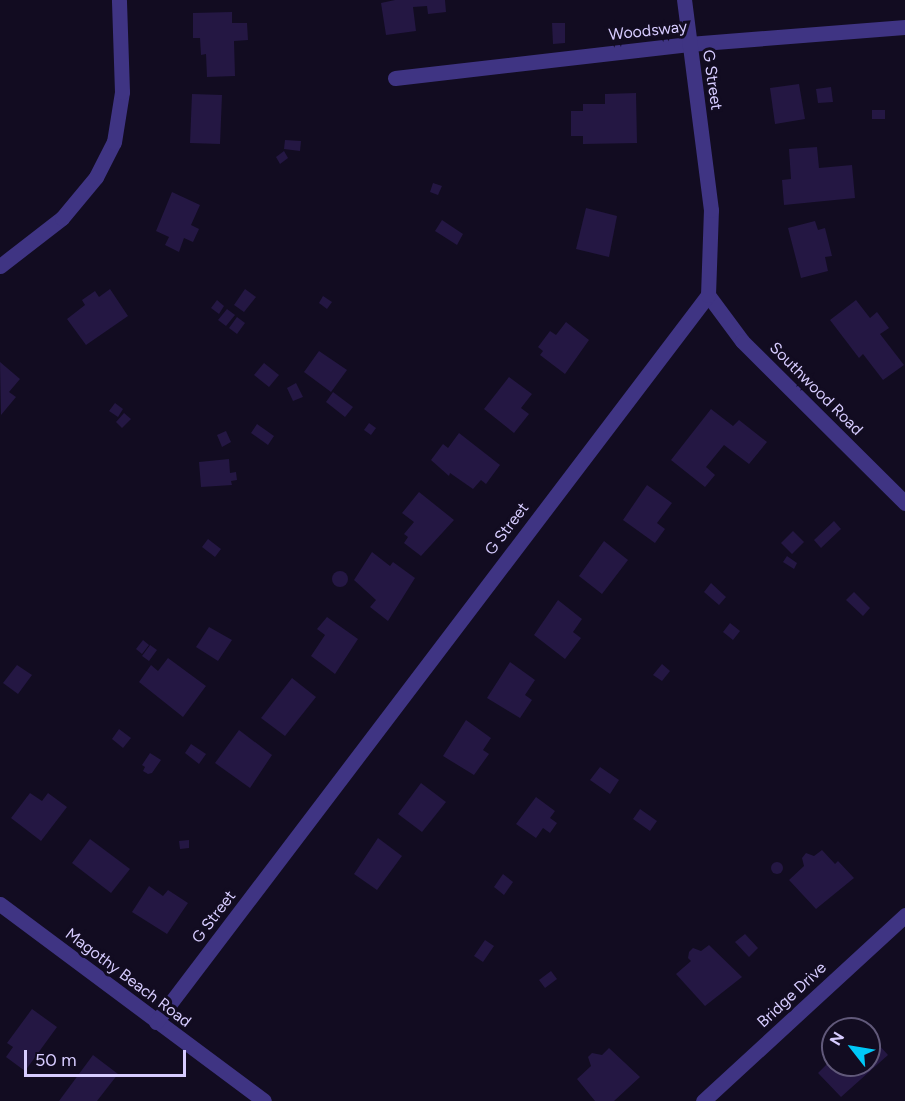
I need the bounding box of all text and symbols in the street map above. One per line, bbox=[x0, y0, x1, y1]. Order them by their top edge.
street label: Woodsway bbox=[608, 17, 688, 45]
street label: G Street bbox=[698, 49, 726, 111]
street label: Southwood Road bbox=[765, 338, 867, 440]
street label: G Street bbox=[481, 499, 533, 559]
street label: G Street bbox=[188, 887, 240, 947]
street label: Magothy Beach Road bbox=[61, 924, 195, 1032]
street label: Bridge Drive bbox=[754, 958, 830, 1032]
north arrow bbox=[821, 1017, 881, 1077]
text: N bbox=[826, 1028, 848, 1049]
scale bar bbox=[27, 1038, 189, 1076]
text: 50 m bbox=[35, 1049, 77, 1071]

